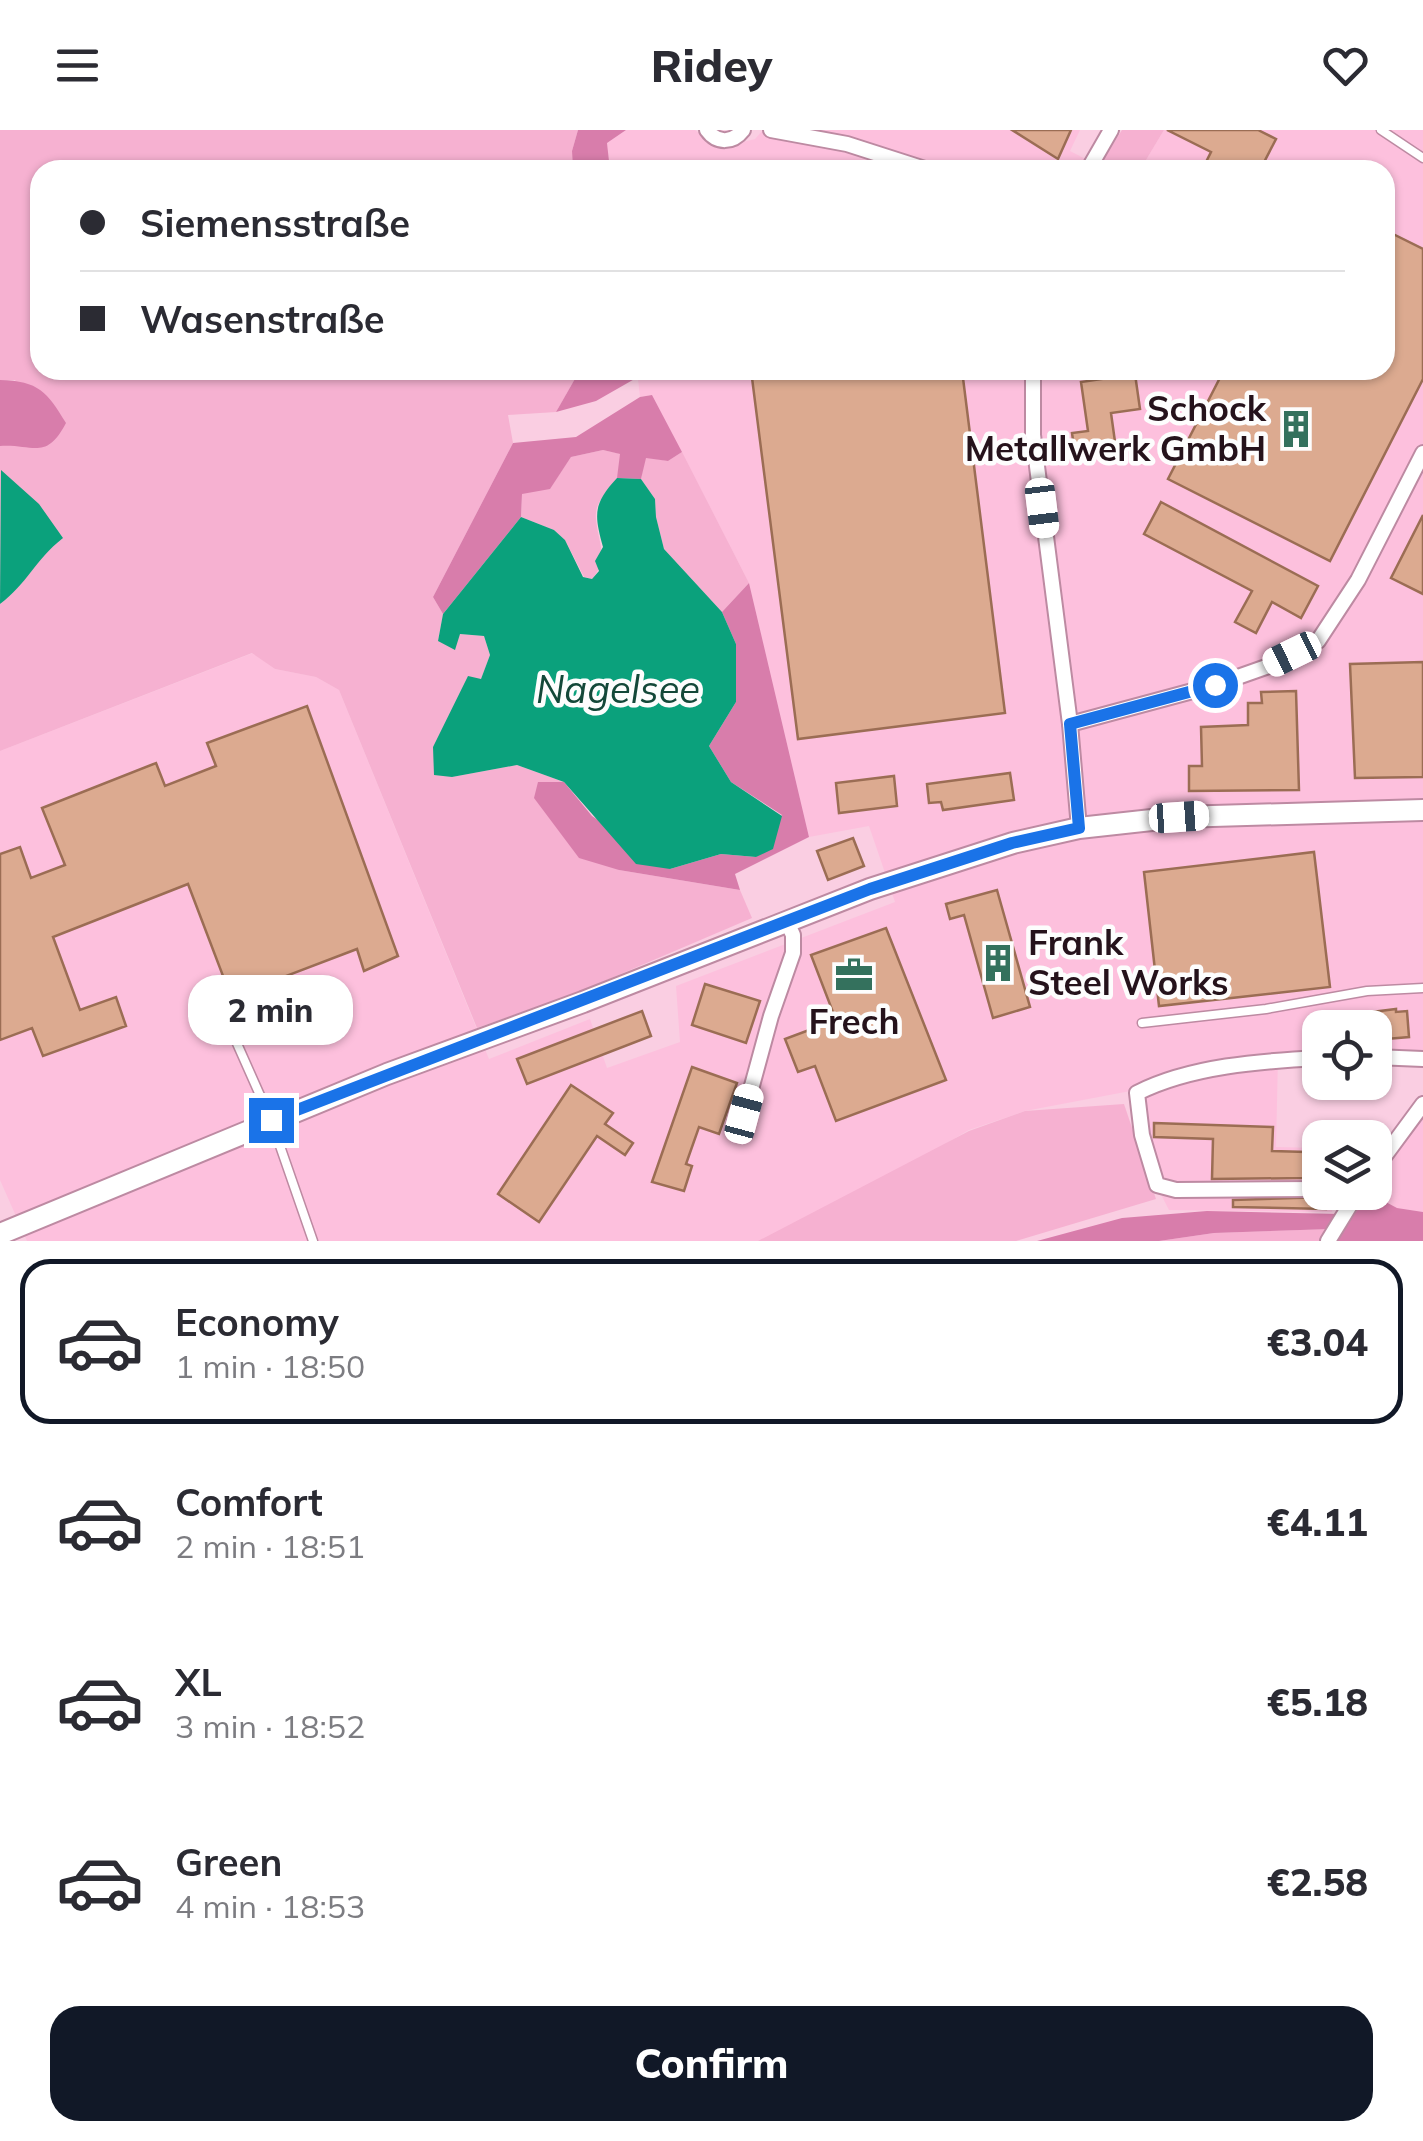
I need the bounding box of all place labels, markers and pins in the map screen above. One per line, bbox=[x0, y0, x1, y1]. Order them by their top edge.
place label: Schock Metallwerk GmbH bbox=[965, 386, 1267, 470]
building icon: Schock Metallwerk GmbH bbox=[1275, 408, 1317, 450]
place label: Frank Steel Works bbox=[1028, 920, 1229, 1004]
building icon: Frank Steel Works bbox=[977, 942, 1019, 984]
office icon: Frech bbox=[833, 954, 875, 996]
place label: Frech bbox=[808, 999, 900, 1043]

